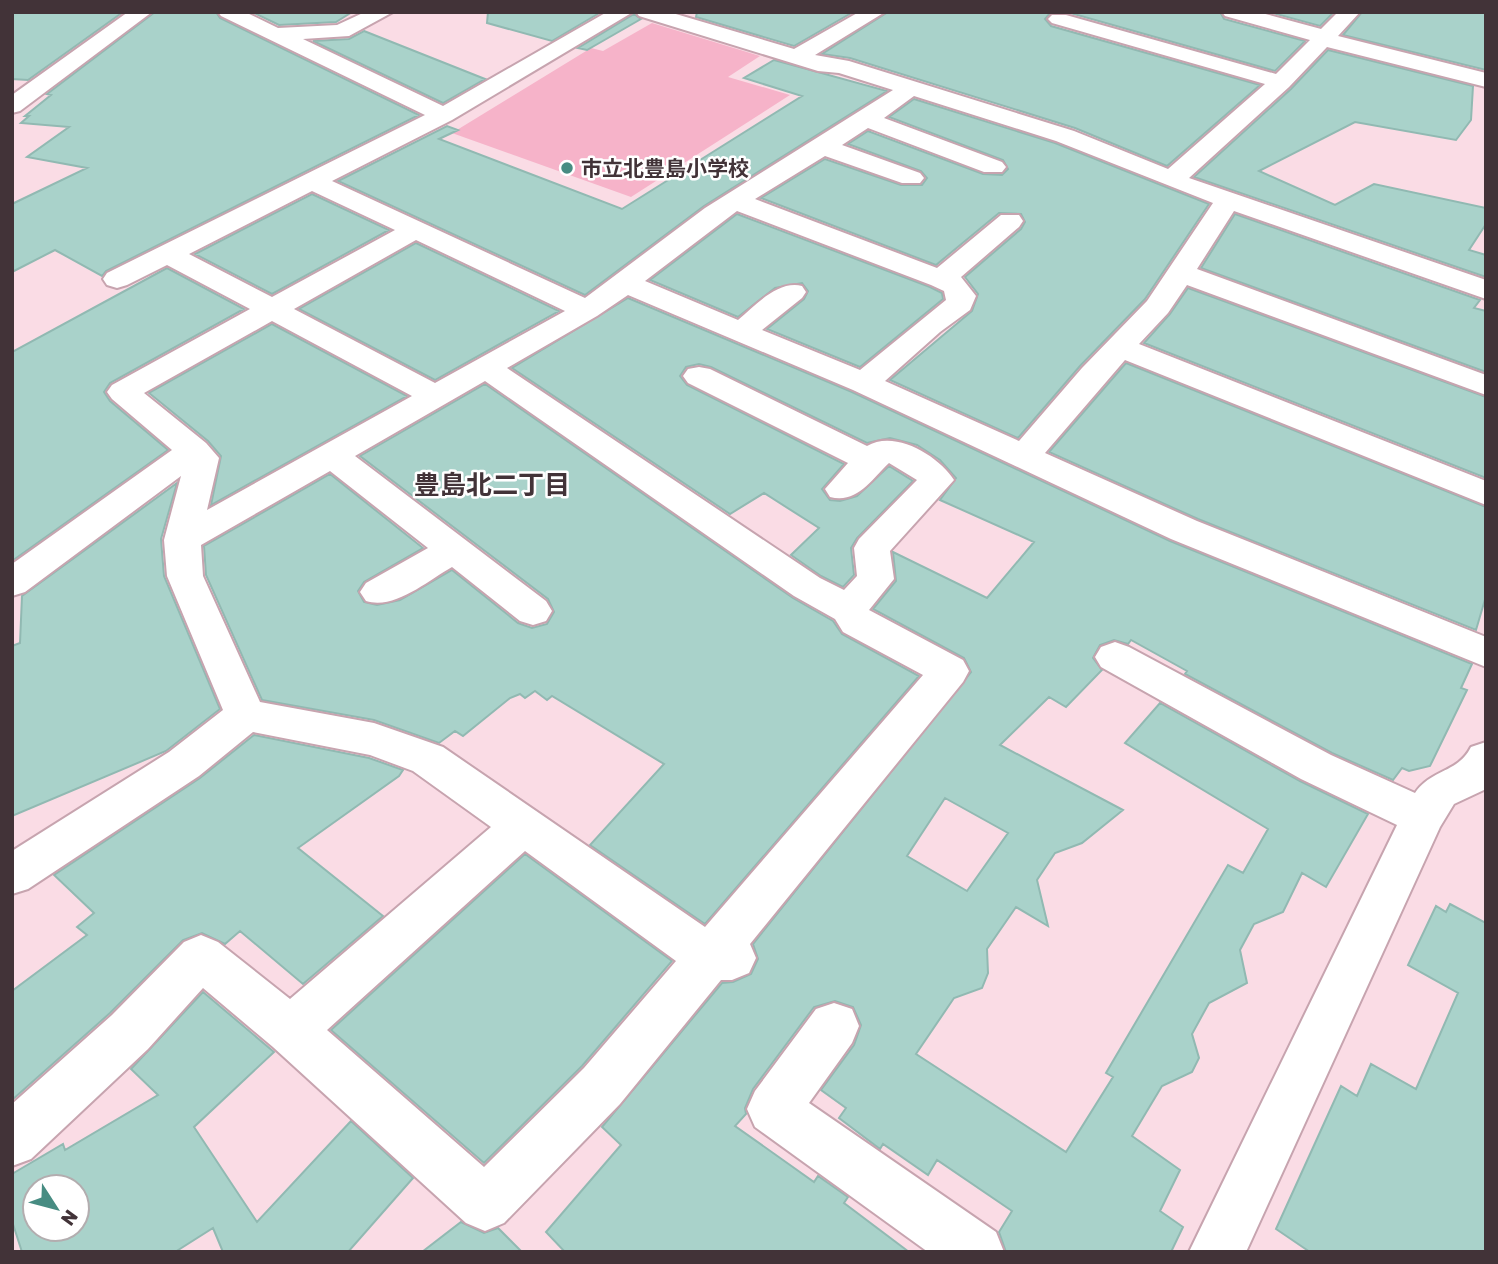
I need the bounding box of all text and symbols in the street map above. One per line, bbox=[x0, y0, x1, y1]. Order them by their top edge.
place label: 市立北豊島小学校 bbox=[581, 156, 749, 181]
marker: 市立北豊島小学校 bbox=[559, 160, 575, 176]
district label: 豊島北二丁目 bbox=[414, 470, 570, 501]
north arrow bbox=[21, 1173, 91, 1243]
text: N bbox=[56, 1205, 83, 1230]

